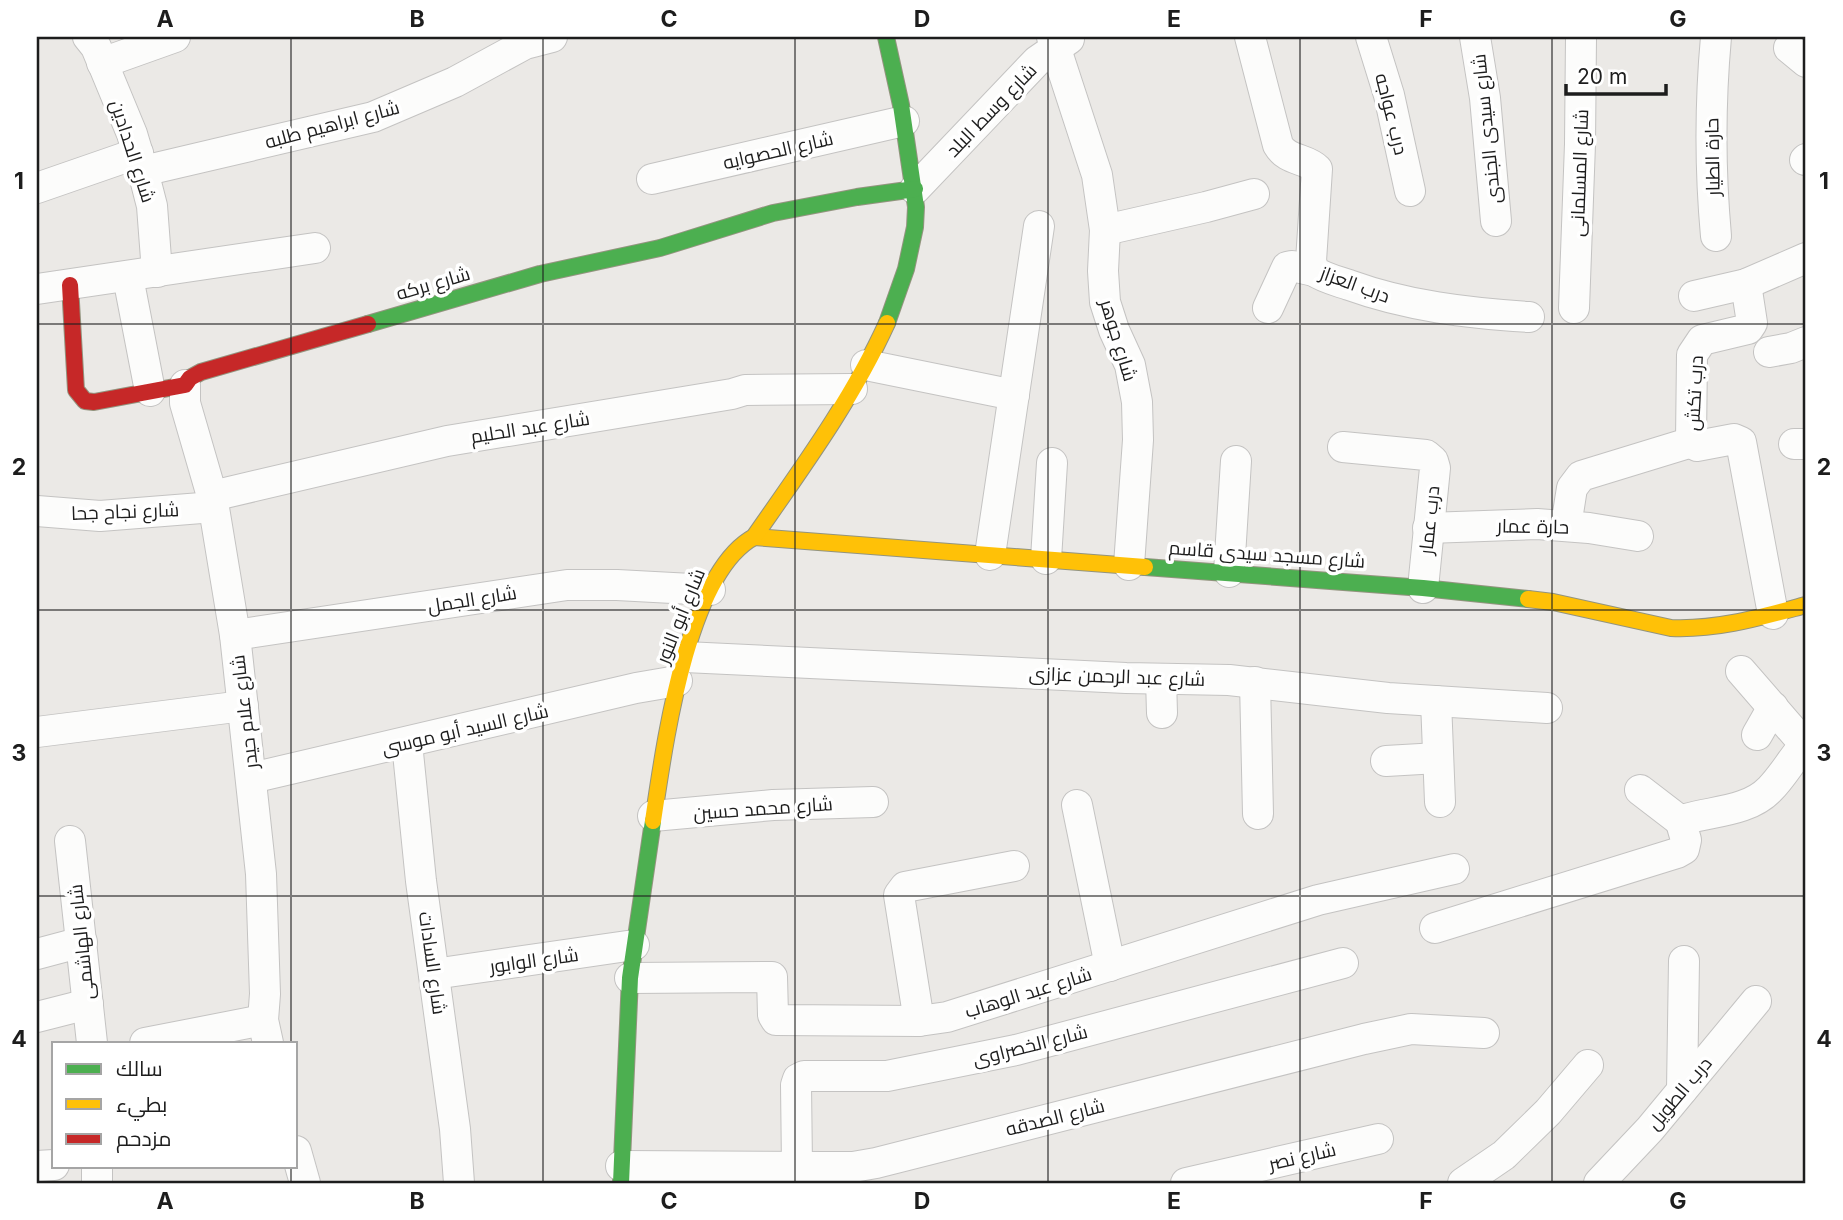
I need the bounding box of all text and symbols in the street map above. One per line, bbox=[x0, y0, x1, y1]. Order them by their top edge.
text: A bbox=[156, 5, 174, 33]
text: B bbox=[409, 5, 425, 33]
text: C bbox=[660, 5, 678, 33]
text: D bbox=[914, 5, 930, 33]
text: E bbox=[1167, 5, 1181, 33]
text: F bbox=[1419, 5, 1433, 33]
text: G bbox=[1669, 5, 1687, 33]
scale bar bbox=[1566, 52, 1666, 96]
street label: شارع سيدى الجندى bbox=[1467, 53, 1508, 205]
street label: شارع وسط البلد bbox=[941, 59, 1043, 163]
text: 20 m bbox=[1577, 64, 1627, 89]
street label: درب عواجه bbox=[1370, 71, 1413, 157]
street label: شارع ابراهيم طلبه bbox=[262, 95, 402, 155]
street label: شارع الحدادين bbox=[103, 97, 160, 206]
street label: شارع المسلمانى bbox=[1566, 109, 1595, 237]
street label: حارة الطيار bbox=[1700, 118, 1725, 197]
street label: شارع الحصوايه bbox=[721, 127, 836, 176]
text: 1 bbox=[14, 167, 24, 195]
text: 1 bbox=[1819, 167, 1829, 195]
street label: درب العزاز bbox=[1316, 261, 1393, 308]
street label: شارع بركه bbox=[394, 262, 473, 307]
street label: شارع جوهر bbox=[1093, 295, 1142, 384]
street label: درب تكش bbox=[1681, 355, 1708, 431]
street label: شارع عبد الحليم bbox=[469, 407, 592, 450]
text: 2 bbox=[12, 453, 26, 481]
text: 2 bbox=[1817, 453, 1831, 481]
street label: درب عمار bbox=[1414, 484, 1445, 557]
street label: شارع نجاح جحا bbox=[71, 498, 180, 527]
street label: حارة عمار bbox=[1496, 514, 1569, 539]
street label: شارع مسجد سيدى قاسم bbox=[1168, 536, 1366, 575]
street label: شارع أبو النور bbox=[651, 565, 712, 669]
street label: شارع الجمل bbox=[426, 581, 519, 620]
street label: شارع علام حيدر bbox=[226, 653, 265, 771]
street label: شارع عبد الرحمن عزازى bbox=[1028, 662, 1206, 693]
street label: شارع السيد أبو موسى bbox=[380, 699, 551, 762]
text: 3 bbox=[12, 739, 26, 767]
text: 3 bbox=[1817, 739, 1831, 767]
street label: شارع محمد حسين bbox=[692, 792, 834, 827]
street label: شارع الهاشمى bbox=[64, 883, 101, 1001]
street label: شارع السادات bbox=[412, 910, 451, 1016]
street label: شارع الوابور bbox=[487, 943, 580, 980]
street label: شارع عبد الوهاب bbox=[962, 962, 1095, 1025]
street label: شارع الخصراوى bbox=[970, 1020, 1090, 1073]
text: 4 bbox=[11, 1025, 27, 1053]
text: 4 bbox=[1816, 1025, 1832, 1053]
legend bbox=[52, 1042, 298, 1168]
street label: درب الطويل bbox=[1642, 1052, 1717, 1135]
text: سالك bbox=[116, 1056, 163, 1081]
text: بطيء bbox=[116, 1092, 167, 1121]
street label: شارع الصدقه bbox=[1003, 1094, 1108, 1143]
text: مزدحم bbox=[116, 1126, 171, 1153]
street label: شارع نصر bbox=[1265, 1138, 1339, 1178]
text: A bbox=[156, 1187, 174, 1215]
text: B bbox=[409, 1187, 425, 1215]
text: C bbox=[660, 1187, 678, 1215]
text: D bbox=[914, 1187, 930, 1215]
text: E bbox=[1167, 1187, 1181, 1215]
text: F bbox=[1419, 1187, 1433, 1215]
text: G bbox=[1669, 1187, 1687, 1215]

